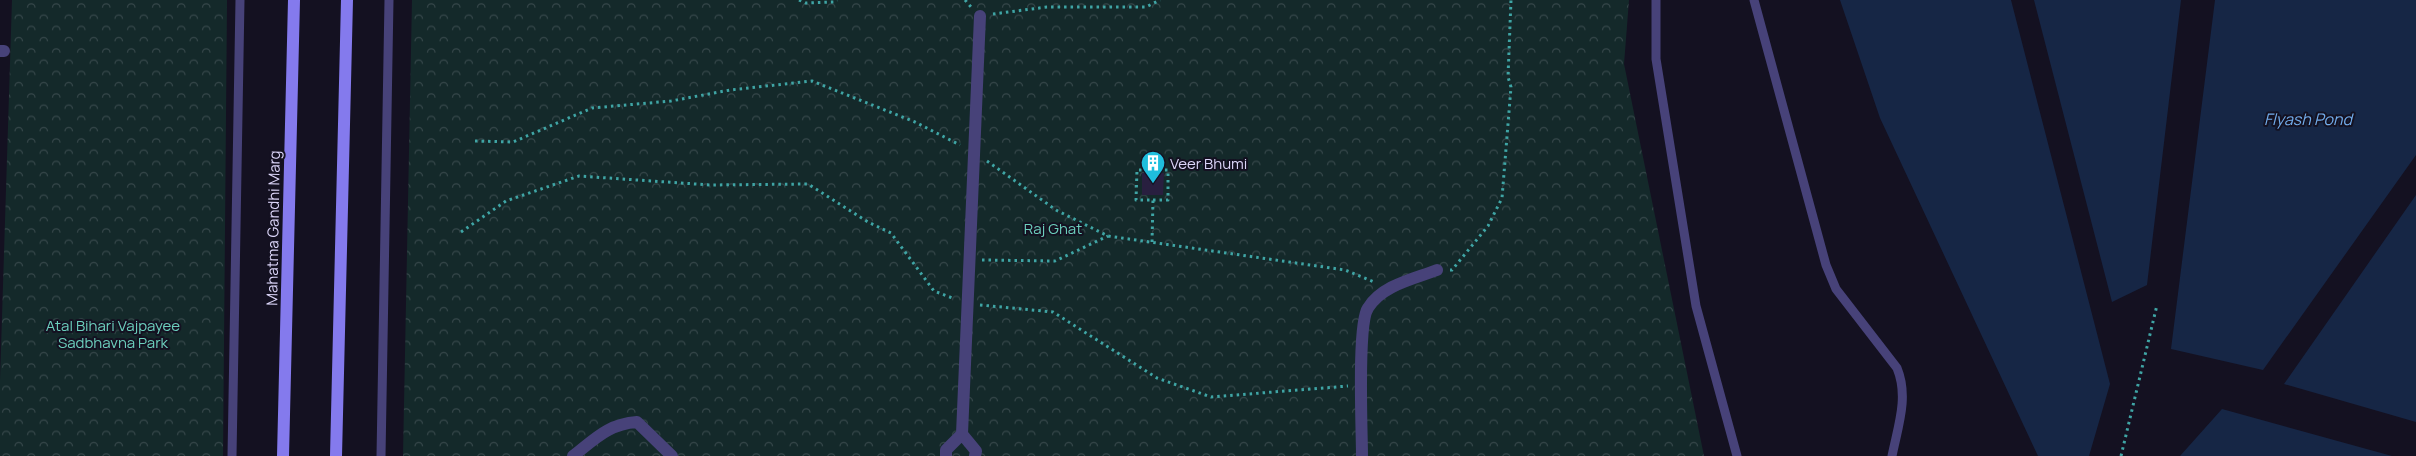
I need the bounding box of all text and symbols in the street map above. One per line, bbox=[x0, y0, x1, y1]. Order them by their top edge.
water label: Flyash Pond bbox=[2264, 108, 2354, 130]
street label: Mahatma Gandhi Marg bbox=[261, 150, 285, 306]
building icon: Veer Bhumi bbox=[1140, 150, 1166, 184]
place label: Veer Bhumi bbox=[1170, 153, 1247, 174]
park label: Raj Ghat bbox=[1024, 218, 1082, 239]
park label: Atal Bihari Vajpayee Sadbhavna Park bbox=[46, 315, 180, 353]

